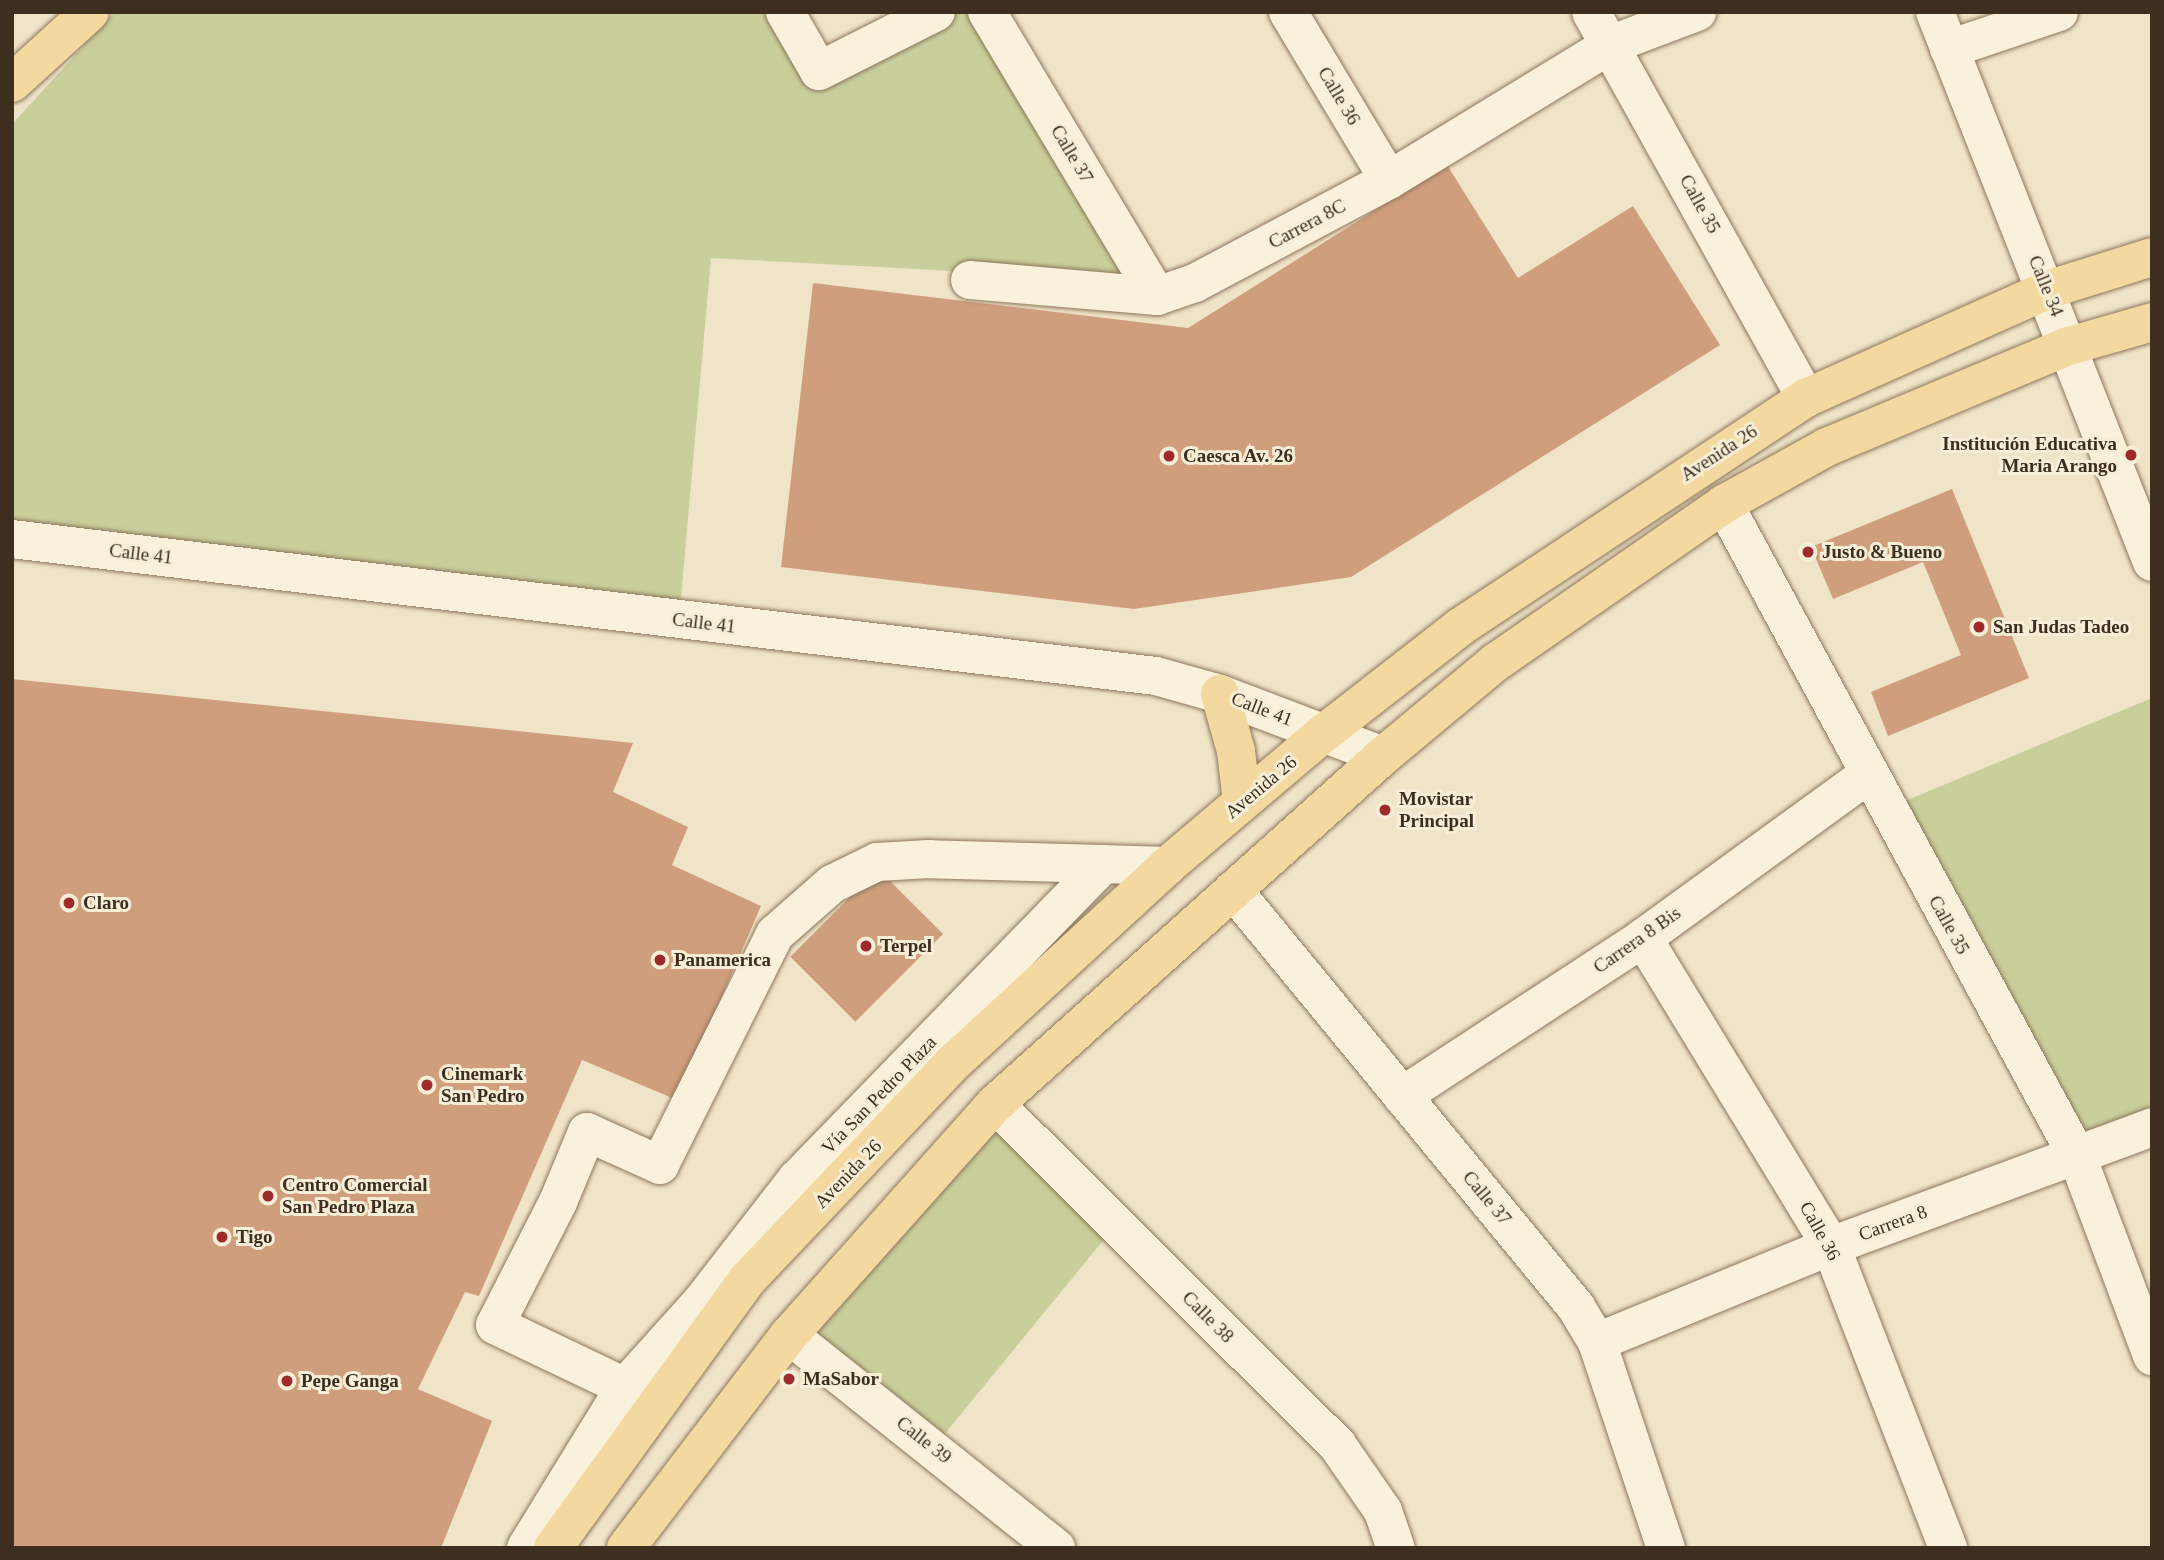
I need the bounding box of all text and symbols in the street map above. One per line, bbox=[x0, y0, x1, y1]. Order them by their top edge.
street label: Calle 36 bbox=[1313, 63, 1365, 129]
street label: Calle 37 bbox=[1046, 121, 1098, 187]
street label: Calle 35 bbox=[1675, 171, 1725, 237]
street label: Carrera 8C bbox=[1265, 194, 1349, 254]
street label: Calle 34 bbox=[2023, 252, 2069, 320]
street label: Avenida 26 bbox=[1676, 420, 1762, 486]
place label: Institución Educativa Maria Arango bbox=[1942, 433, 2117, 477]
place label: Caesca Av. 26 bbox=[1183, 445, 1294, 467]
marker: Institución Educativa Maria Arango bbox=[2123, 447, 2139, 463]
marker: Caesca Av. 26 bbox=[1161, 448, 1177, 464]
street label: Calle 41 bbox=[108, 539, 174, 569]
place label: Justo & Bueno bbox=[1822, 541, 1942, 563]
marker: Justo & Bueno bbox=[1800, 544, 1816, 560]
street label: Calle 41 bbox=[671, 608, 737, 638]
place label: San Judas Tadeo bbox=[1993, 616, 2130, 638]
marker: San Judas Tadeo bbox=[1971, 619, 1987, 635]
street label: Calle 41 bbox=[1228, 687, 1296, 731]
street label: Avenida 26 bbox=[1220, 750, 1302, 824]
place label: Movistar Principal bbox=[1399, 788, 1474, 832]
marker: Movistar Principal bbox=[1377, 802, 1393, 818]
place label: Claro bbox=[83, 892, 129, 914]
street label: Calle 35 bbox=[1924, 892, 1974, 958]
marker: Claro bbox=[61, 895, 77, 911]
street label: Carrera 8 Bis bbox=[1589, 902, 1685, 978]
place label: Terpel bbox=[880, 935, 932, 957]
marker: Terpel bbox=[858, 938, 874, 954]
place label: Panamerica bbox=[674, 949, 771, 971]
marker: Panamerica bbox=[652, 952, 668, 968]
street label: Vía San Pedro Plaza bbox=[817, 1031, 941, 1159]
place label: Cinemark San Pedro bbox=[441, 1063, 525, 1107]
marker: Cinemark San Pedro bbox=[419, 1077, 435, 1093]
street label: Avenida 26 bbox=[810, 1135, 886, 1213]
street label: Calle 37 bbox=[1458, 1166, 1516, 1230]
place label: Centro Comercial San Pedro Plaza bbox=[282, 1174, 427, 1218]
marker: Centro Comercial San Pedro Plaza bbox=[260, 1188, 276, 1204]
street label: Calle 36 bbox=[1795, 1198, 1845, 1264]
street label: Carrera 8 bbox=[1856, 1200, 1930, 1246]
place label: Tigo bbox=[236, 1226, 273, 1248]
marker: Tigo bbox=[214, 1229, 230, 1245]
street label: Calle 38 bbox=[1177, 1286, 1239, 1348]
place label: MaSabor bbox=[803, 1368, 879, 1390]
place label: Pepe Ganga bbox=[301, 1370, 399, 1392]
marker: MaSabor bbox=[781, 1371, 797, 1387]
marker: Pepe Ganga bbox=[279, 1373, 295, 1389]
street label: Calle 39 bbox=[892, 1411, 956, 1469]

